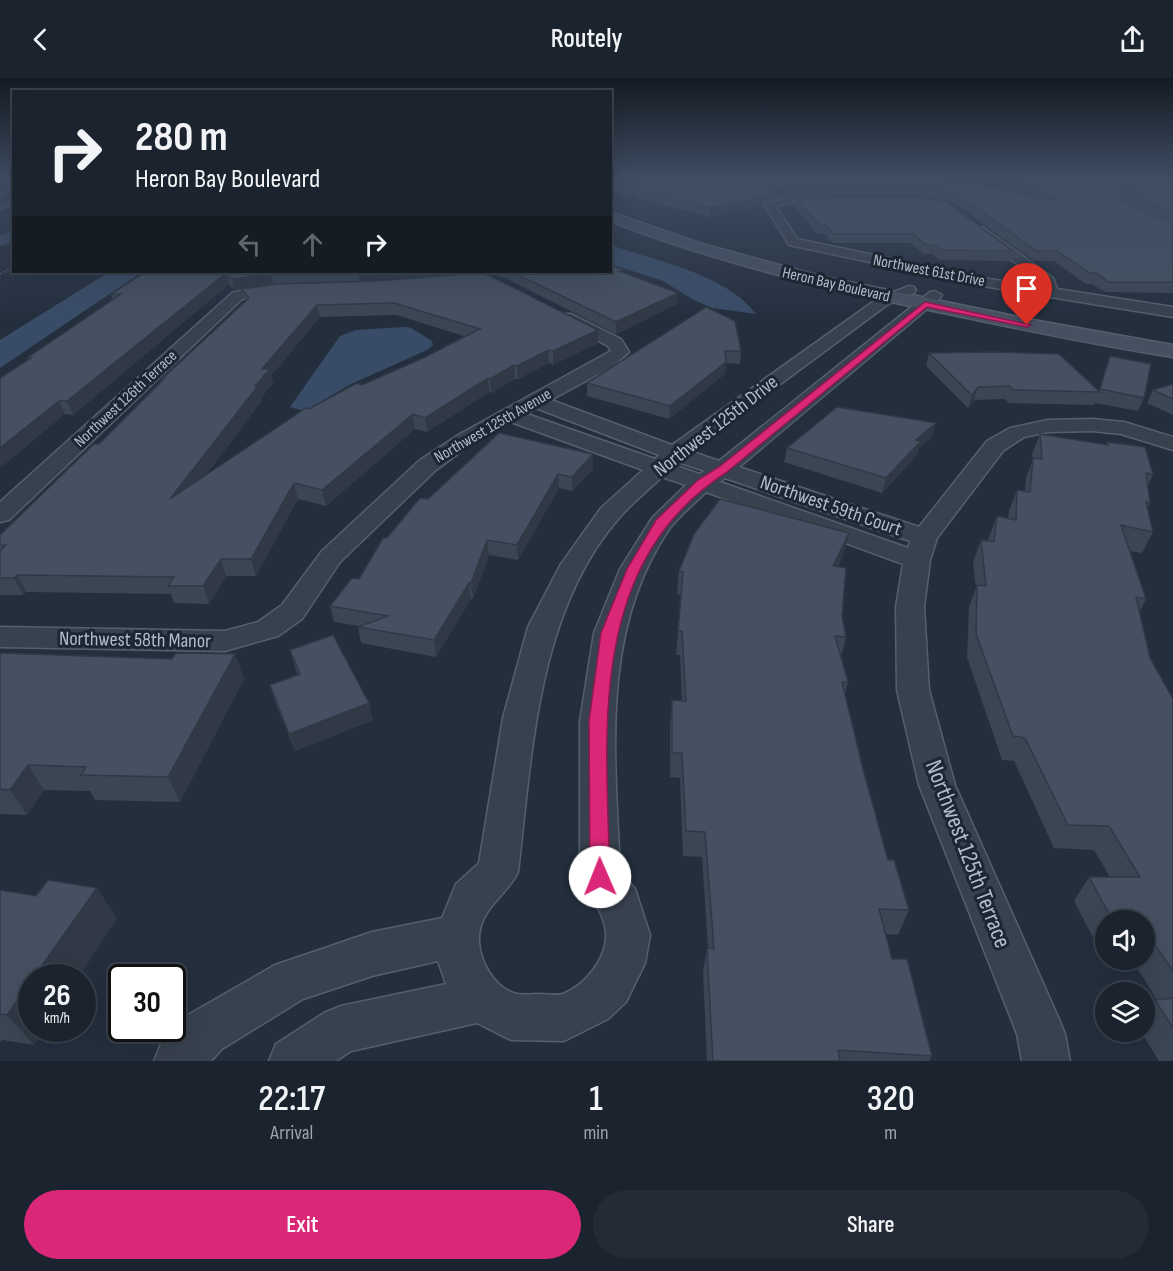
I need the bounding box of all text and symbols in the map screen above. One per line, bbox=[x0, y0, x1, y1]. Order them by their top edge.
icon: back bbox=[24, 23, 57, 56]
text: Routely bbox=[551, 23, 622, 55]
icon: share bbox=[1116, 23, 1149, 56]
text: 280 m bbox=[135, 112, 228, 163]
icon: right bbox=[36, 114, 114, 192]
text: Heron Bay Boulevard bbox=[135, 163, 320, 195]
icon: left bbox=[233, 228, 266, 261]
icon: ahead bbox=[296, 228, 329, 261]
icon: right bbox=[359, 228, 392, 261]
street label: Northwest 61st Drive bbox=[871, 251, 987, 291]
street label: Heron Bay Boulevard bbox=[780, 263, 892, 307]
pin bbox=[1001, 263, 1052, 325]
icon: arrive bbox=[1010, 272, 1043, 305]
street label: Northwest 126th Terrace bbox=[71, 347, 181, 451]
street label: Northwest 125th Drive bbox=[649, 370, 783, 482]
street label: Northwest 125th Avenue bbox=[431, 385, 555, 467]
street label: Northwest 59th Court bbox=[757, 471, 905, 541]
street label: Northwest 58th Manor bbox=[59, 627, 211, 653]
street label: Northwest 125th Terrace bbox=[919, 756, 1017, 952]
position arrow bbox=[568, 845, 632, 909]
map controls bbox=[1095, 910, 1155, 1042]
button: sound bbox=[1095, 910, 1155, 970]
speed limit sign: 30 bbox=[108, 964, 186, 1042]
text: 26 bbox=[43, 978, 71, 1014]
button: layers bbox=[1095, 982, 1155, 1042]
text: km/h bbox=[44, 1009, 70, 1028]
text: 22:17 bbox=[258, 1078, 325, 1121]
text: 1 bbox=[589, 1078, 603, 1121]
text: 320 bbox=[867, 1078, 915, 1121]
text: Arrival bbox=[270, 1121, 313, 1145]
text: min bbox=[583, 1121, 609, 1145]
text: m bbox=[884, 1121, 897, 1145]
button: Exit bbox=[24, 1190, 581, 1259]
button: Share bbox=[593, 1190, 1149, 1259]

